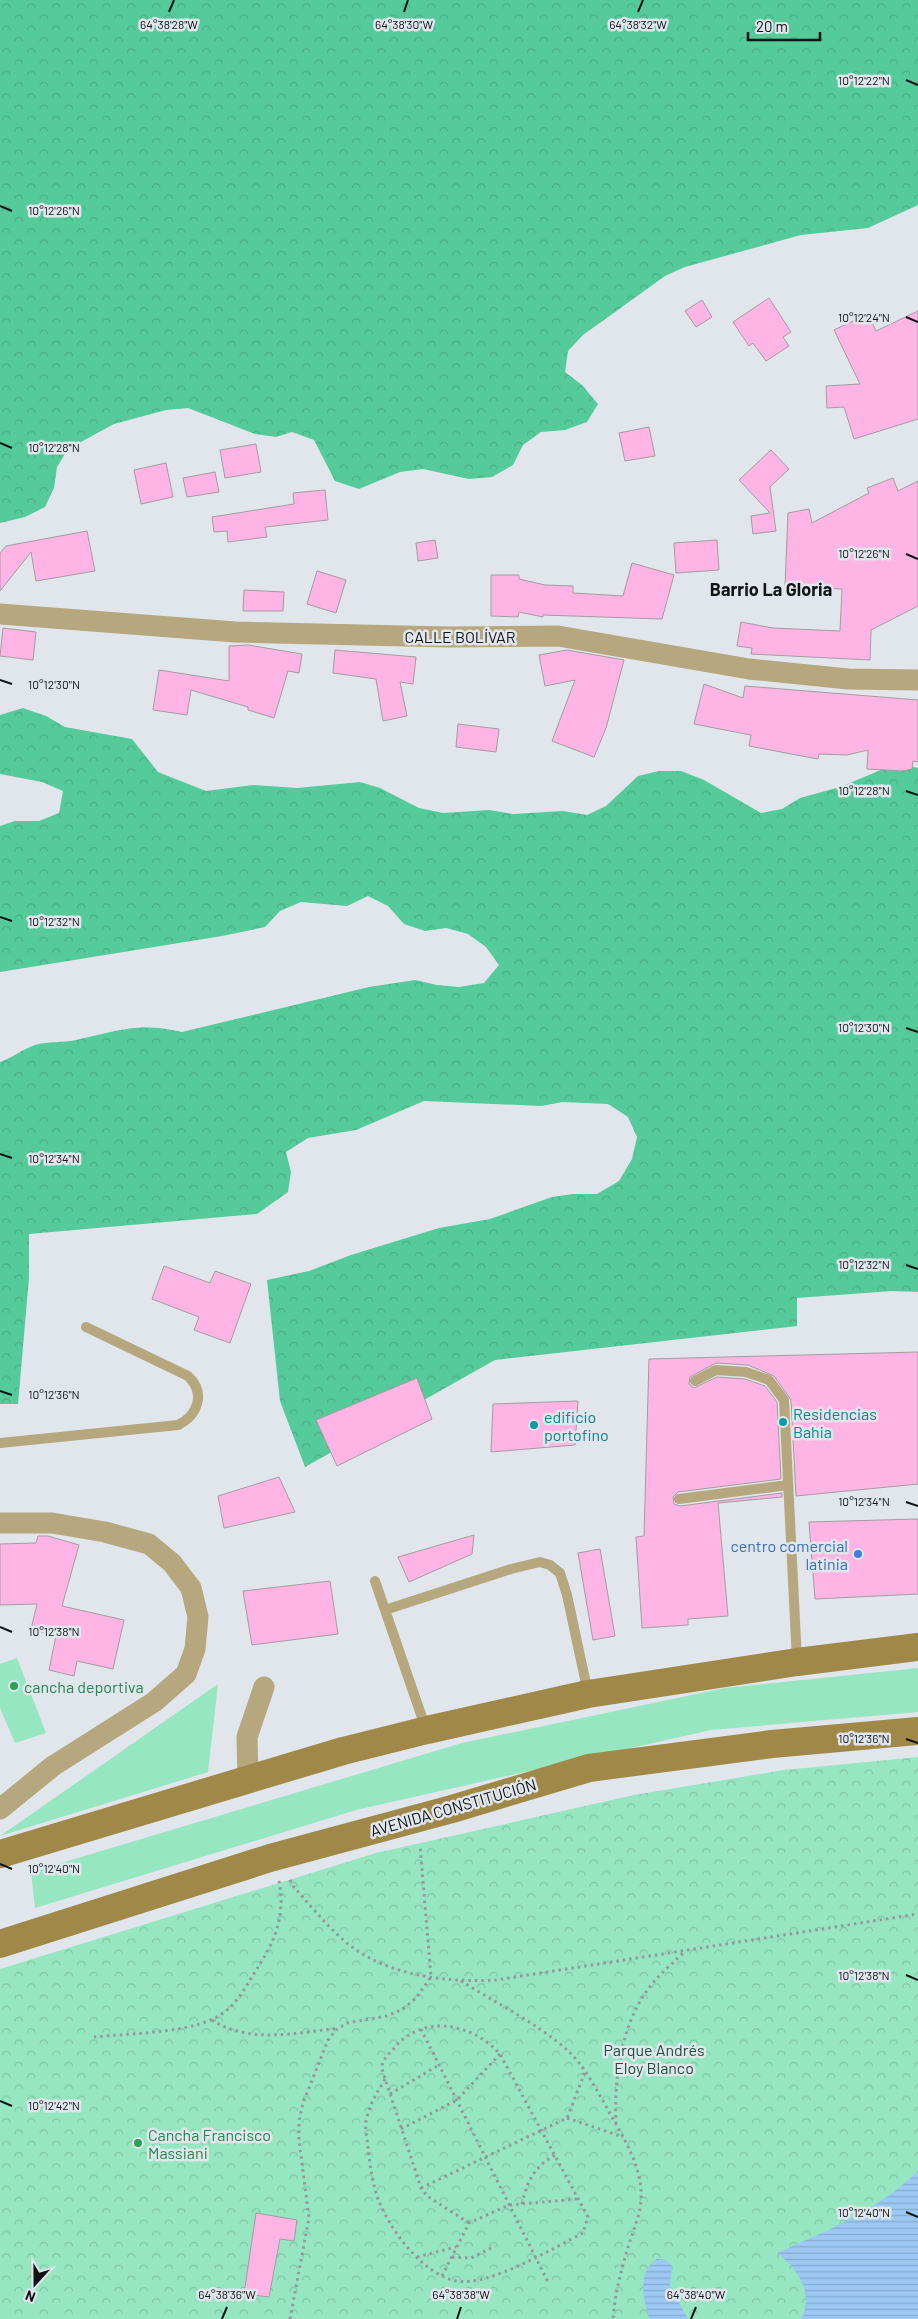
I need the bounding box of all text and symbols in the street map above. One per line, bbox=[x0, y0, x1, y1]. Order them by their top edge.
scale bar bbox=[748, 10, 820, 42]
text: 64°38'28"W bbox=[140, 17, 198, 31]
text: 64°38'30"W bbox=[375, 17, 433, 31]
text: 64°38'32"W bbox=[609, 17, 667, 31]
text: 20 m bbox=[756, 17, 788, 35]
text: 10°12'22"N bbox=[838, 73, 890, 87]
text: 10°12'26"N bbox=[28, 203, 80, 217]
text: 10°12'24"N bbox=[838, 310, 890, 324]
text: 10°12'28"N bbox=[28, 440, 80, 454]
text: 10°12'26"N bbox=[838, 546, 890, 560]
district label: Barrio La Gloria bbox=[710, 578, 832, 600]
street label: CALLE BOLÍVAR bbox=[404, 627, 516, 646]
text: 10°12'30"N bbox=[28, 677, 80, 691]
text: 10°12'28"N bbox=[838, 783, 890, 797]
text: 10°12'32"N bbox=[28, 914, 80, 928]
text: 10°12'30"N bbox=[838, 1020, 890, 1034]
text: 10°12'34"N bbox=[28, 1151, 80, 1165]
text: 10°12'32"N bbox=[838, 1257, 890, 1271]
text: 10°12'36"N bbox=[28, 1387, 80, 1401]
place label: Residencias Bahia bbox=[793, 1404, 877, 1441]
place label: edificio portofino bbox=[544, 1407, 609, 1444]
marker: Residencias Bahia bbox=[777, 1416, 789, 1428]
marker: edificio portofino bbox=[528, 1419, 540, 1431]
text: 10°12'34"N bbox=[838, 1494, 890, 1508]
place label: centro comercial latinia bbox=[730, 1536, 848, 1573]
marker: centro comercial latinia bbox=[852, 1548, 864, 1560]
text: 10°12'38"N bbox=[28, 1624, 80, 1638]
place label: cancha deportiva bbox=[24, 1677, 144, 1696]
marker: cancha deportiva bbox=[8, 1680, 20, 1692]
text: 10°12'36"N bbox=[838, 1731, 890, 1745]
street label: AVENIDA CONSTITUCIÓN bbox=[368, 1774, 538, 1840]
text: 10°12'40"N bbox=[28, 1861, 80, 1875]
text: 10°12'38"N bbox=[838, 1968, 890, 1982]
park label: Parque Andrés Eloy Blanco bbox=[603, 2040, 705, 2077]
text: 10°12'42"N bbox=[28, 2098, 80, 2112]
place label: Cancha Francisco Massiani bbox=[148, 2125, 271, 2162]
marker: Cancha Francisco Massiani bbox=[132, 2137, 144, 2149]
text: 10°12'40"N bbox=[838, 2205, 890, 2219]
north arrow bbox=[10, 2259, 60, 2309]
text: N bbox=[23, 2287, 38, 2306]
text: 64°38'36"W bbox=[198, 2287, 256, 2301]
text: 64°38'38"W bbox=[432, 2287, 490, 2301]
text: 64°38'40"W bbox=[667, 2287, 726, 2301]

